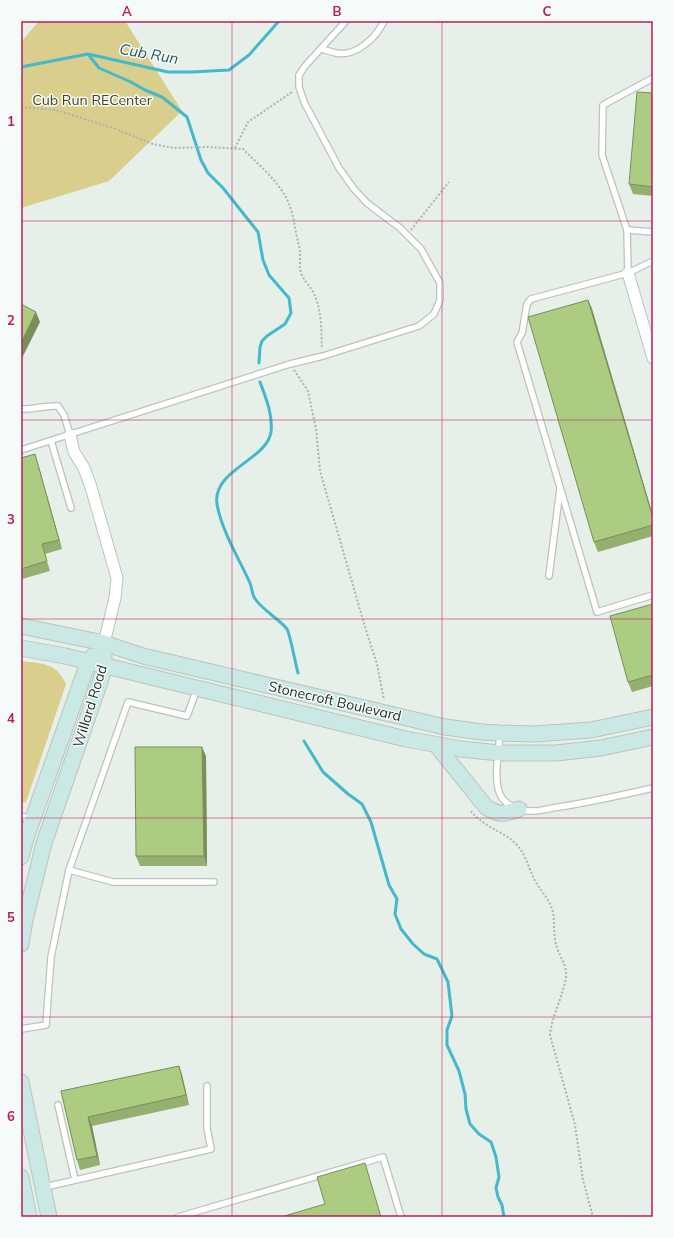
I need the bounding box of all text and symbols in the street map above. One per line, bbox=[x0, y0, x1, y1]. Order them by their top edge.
text: A bbox=[122, 3, 132, 19]
text: B bbox=[333, 3, 342, 19]
text: C bbox=[543, 3, 552, 19]
water label: Cub Run bbox=[118, 39, 180, 68]
park label: Cub Run RECenter bbox=[32, 91, 153, 109]
text: 1 bbox=[7, 113, 15, 129]
text: 2 bbox=[7, 312, 15, 328]
text: 3 bbox=[7, 511, 15, 527]
street label: Willard Road bbox=[69, 663, 111, 749]
street label: Stonecroft Boulevard bbox=[267, 677, 403, 725]
text: 4 bbox=[7, 710, 15, 726]
text: 5 bbox=[7, 909, 15, 925]
text: 6 bbox=[7, 1108, 15, 1124]

